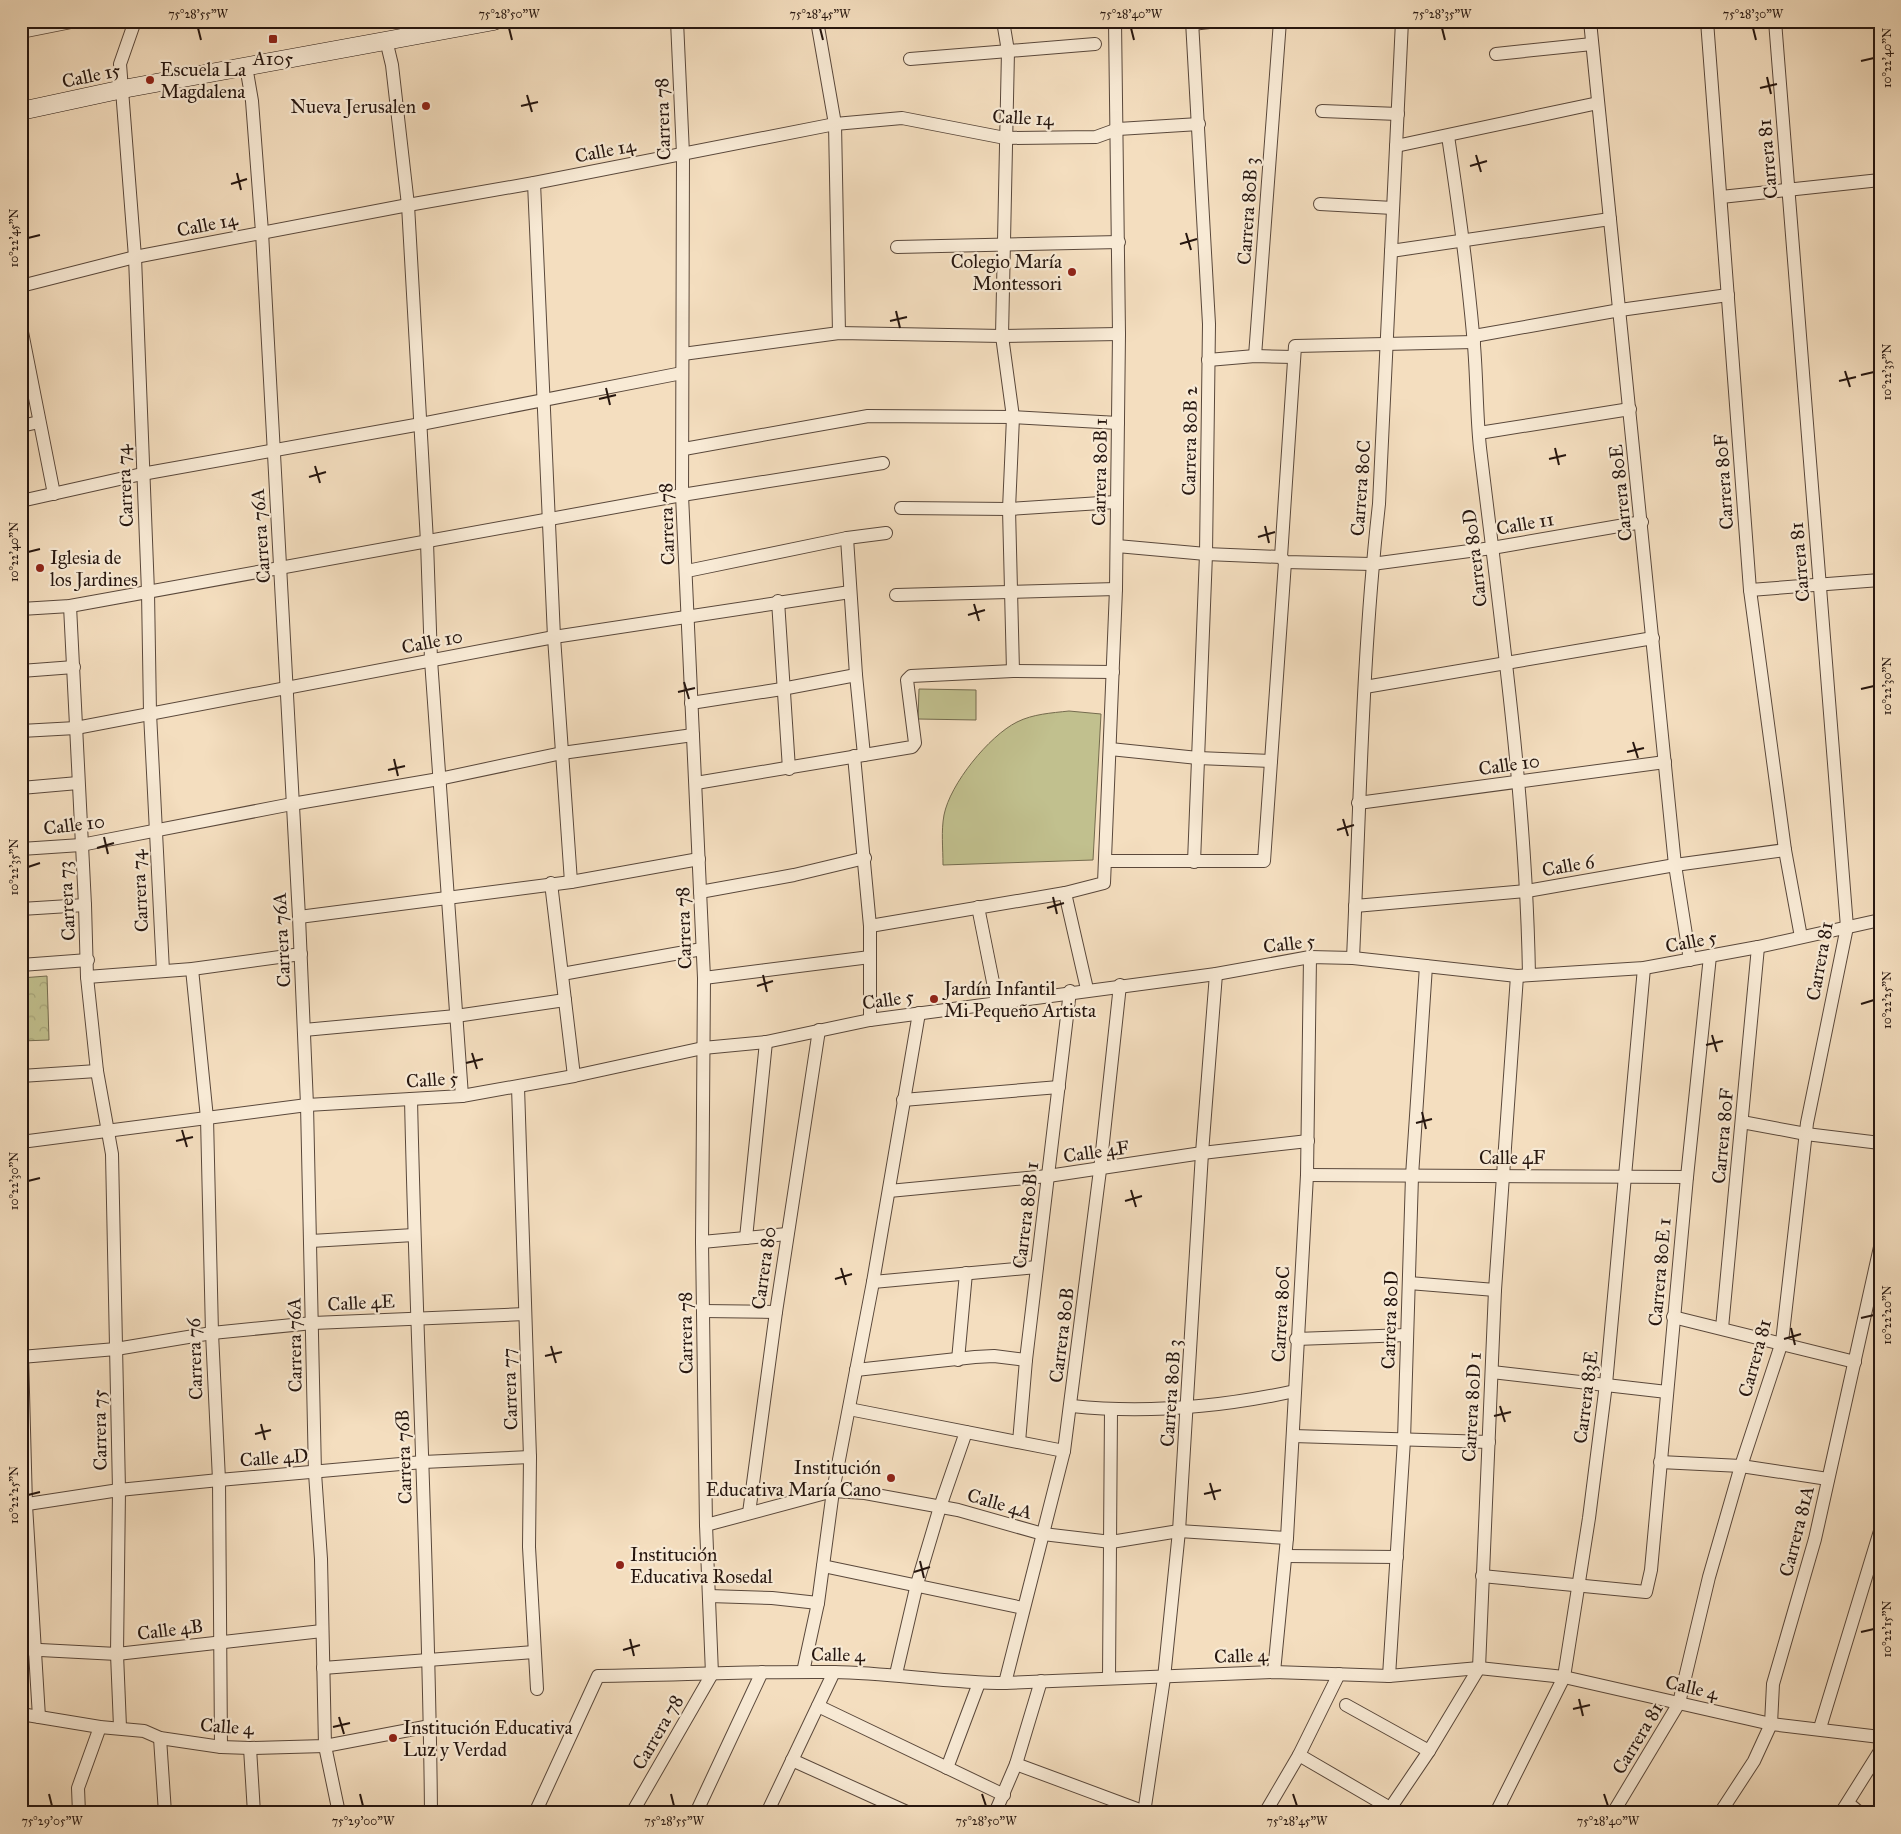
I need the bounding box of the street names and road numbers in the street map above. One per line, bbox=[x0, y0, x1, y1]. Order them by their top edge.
street label: Calle 15 bbox=[60, 58, 123, 93]
street label: Carrera 78 bbox=[650, 77, 675, 161]
street label: Calle 14 bbox=[992, 104, 1055, 131]
street label: Carrera 81 bbox=[1753, 118, 1782, 200]
street label: Calle 14 bbox=[573, 133, 638, 168]
street label: Carrera 80B 3 bbox=[1232, 157, 1263, 266]
street label: Calle 14 bbox=[175, 207, 240, 242]
street label: Carrera 80B 2 bbox=[1177, 385, 1202, 496]
street label: Carrera 80B 1 bbox=[1087, 418, 1112, 526]
street label: Carrera 80F bbox=[1709, 433, 1738, 531]
street label: Carrera 80C bbox=[1346, 439, 1375, 537]
street label: Carrera 80E bbox=[1604, 443, 1637, 542]
street label: Carrera 74 bbox=[111, 444, 138, 528]
street label: Carrera 78 bbox=[654, 482, 679, 566]
street label: Carrera 76A bbox=[246, 488, 275, 584]
street label: Calle 11 bbox=[1494, 507, 1556, 540]
street label: Carrera 80D bbox=[1457, 508, 1492, 608]
street label: Carrera 81 bbox=[1785, 521, 1814, 603]
street label: Calle 10 bbox=[400, 624, 465, 659]
street label: Calle 10 bbox=[1477, 749, 1541, 780]
street label: Calle 10 bbox=[42, 809, 106, 840]
street label: Carrera 74 bbox=[126, 849, 153, 933]
street label: Calle 6 bbox=[1540, 849, 1597, 881]
street label: Carrera 73 bbox=[53, 860, 80, 942]
street label: Carrera 78 bbox=[671, 886, 696, 970]
street label: Carrera 76A bbox=[268, 892, 295, 988]
street label: Carrera 81 bbox=[1801, 920, 1838, 1002]
street label: Calle 5 bbox=[1663, 925, 1719, 958]
street label: Calle 5 bbox=[1262, 929, 1316, 958]
street label: Calle 5 bbox=[861, 984, 916, 1015]
street label: Calle 5 bbox=[405, 1066, 459, 1093]
street label: Carrera 80F bbox=[1707, 1087, 1738, 1185]
street label: Calle 4F bbox=[1062, 1135, 1131, 1167]
street label: Calle 4F bbox=[1479, 1146, 1546, 1169]
street label: Carrera 80B 1 bbox=[1008, 1160, 1043, 1270]
street label: Carrera 80E 1 bbox=[1643, 1217, 1676, 1327]
street label: Carrera 80 bbox=[746, 1225, 781, 1311]
street label: Carrera 80C bbox=[1266, 1265, 1295, 1363]
street label: Carrera 80D bbox=[1376, 1270, 1403, 1370]
street label: Carrera 80B bbox=[1044, 1286, 1079, 1384]
street label: Calle 4E bbox=[327, 1289, 396, 1316]
street label: Carrera 78 bbox=[673, 1292, 698, 1374]
street label: Carrera 76A bbox=[282, 1297, 307, 1393]
street label: Carrera 76 bbox=[182, 1316, 207, 1400]
street label: Carrera 81 bbox=[1733, 1317, 1776, 1400]
street label: Carrera 80B 3 bbox=[1155, 1339, 1186, 1448]
street label: Carrera 77 bbox=[497, 1347, 522, 1431]
street label: Carrera 83E bbox=[1568, 1349, 1603, 1445]
street label: Carrera 80D 1 bbox=[1457, 1351, 1486, 1463]
street label: Carrera 75 bbox=[87, 1389, 112, 1471]
street label: Carrera 76B bbox=[390, 1409, 417, 1505]
street label: Calle 4D bbox=[239, 1444, 309, 1471]
street label: Calle 4A bbox=[965, 1483, 1035, 1524]
street label: Carrera 81A bbox=[1774, 1483, 1819, 1579]
street label: Calle 4B bbox=[136, 1614, 204, 1645]
street label: Calle 4 bbox=[811, 1643, 865, 1666]
street label: Calle 4 bbox=[1214, 1643, 1269, 1668]
street label: Calle 4 bbox=[1663, 1670, 1721, 1705]
street label: Carrera 78 bbox=[627, 1691, 688, 1774]
street label: Carrera 81 bbox=[1607, 1698, 1668, 1778]
street label: Calle 4 bbox=[199, 1713, 255, 1740]

